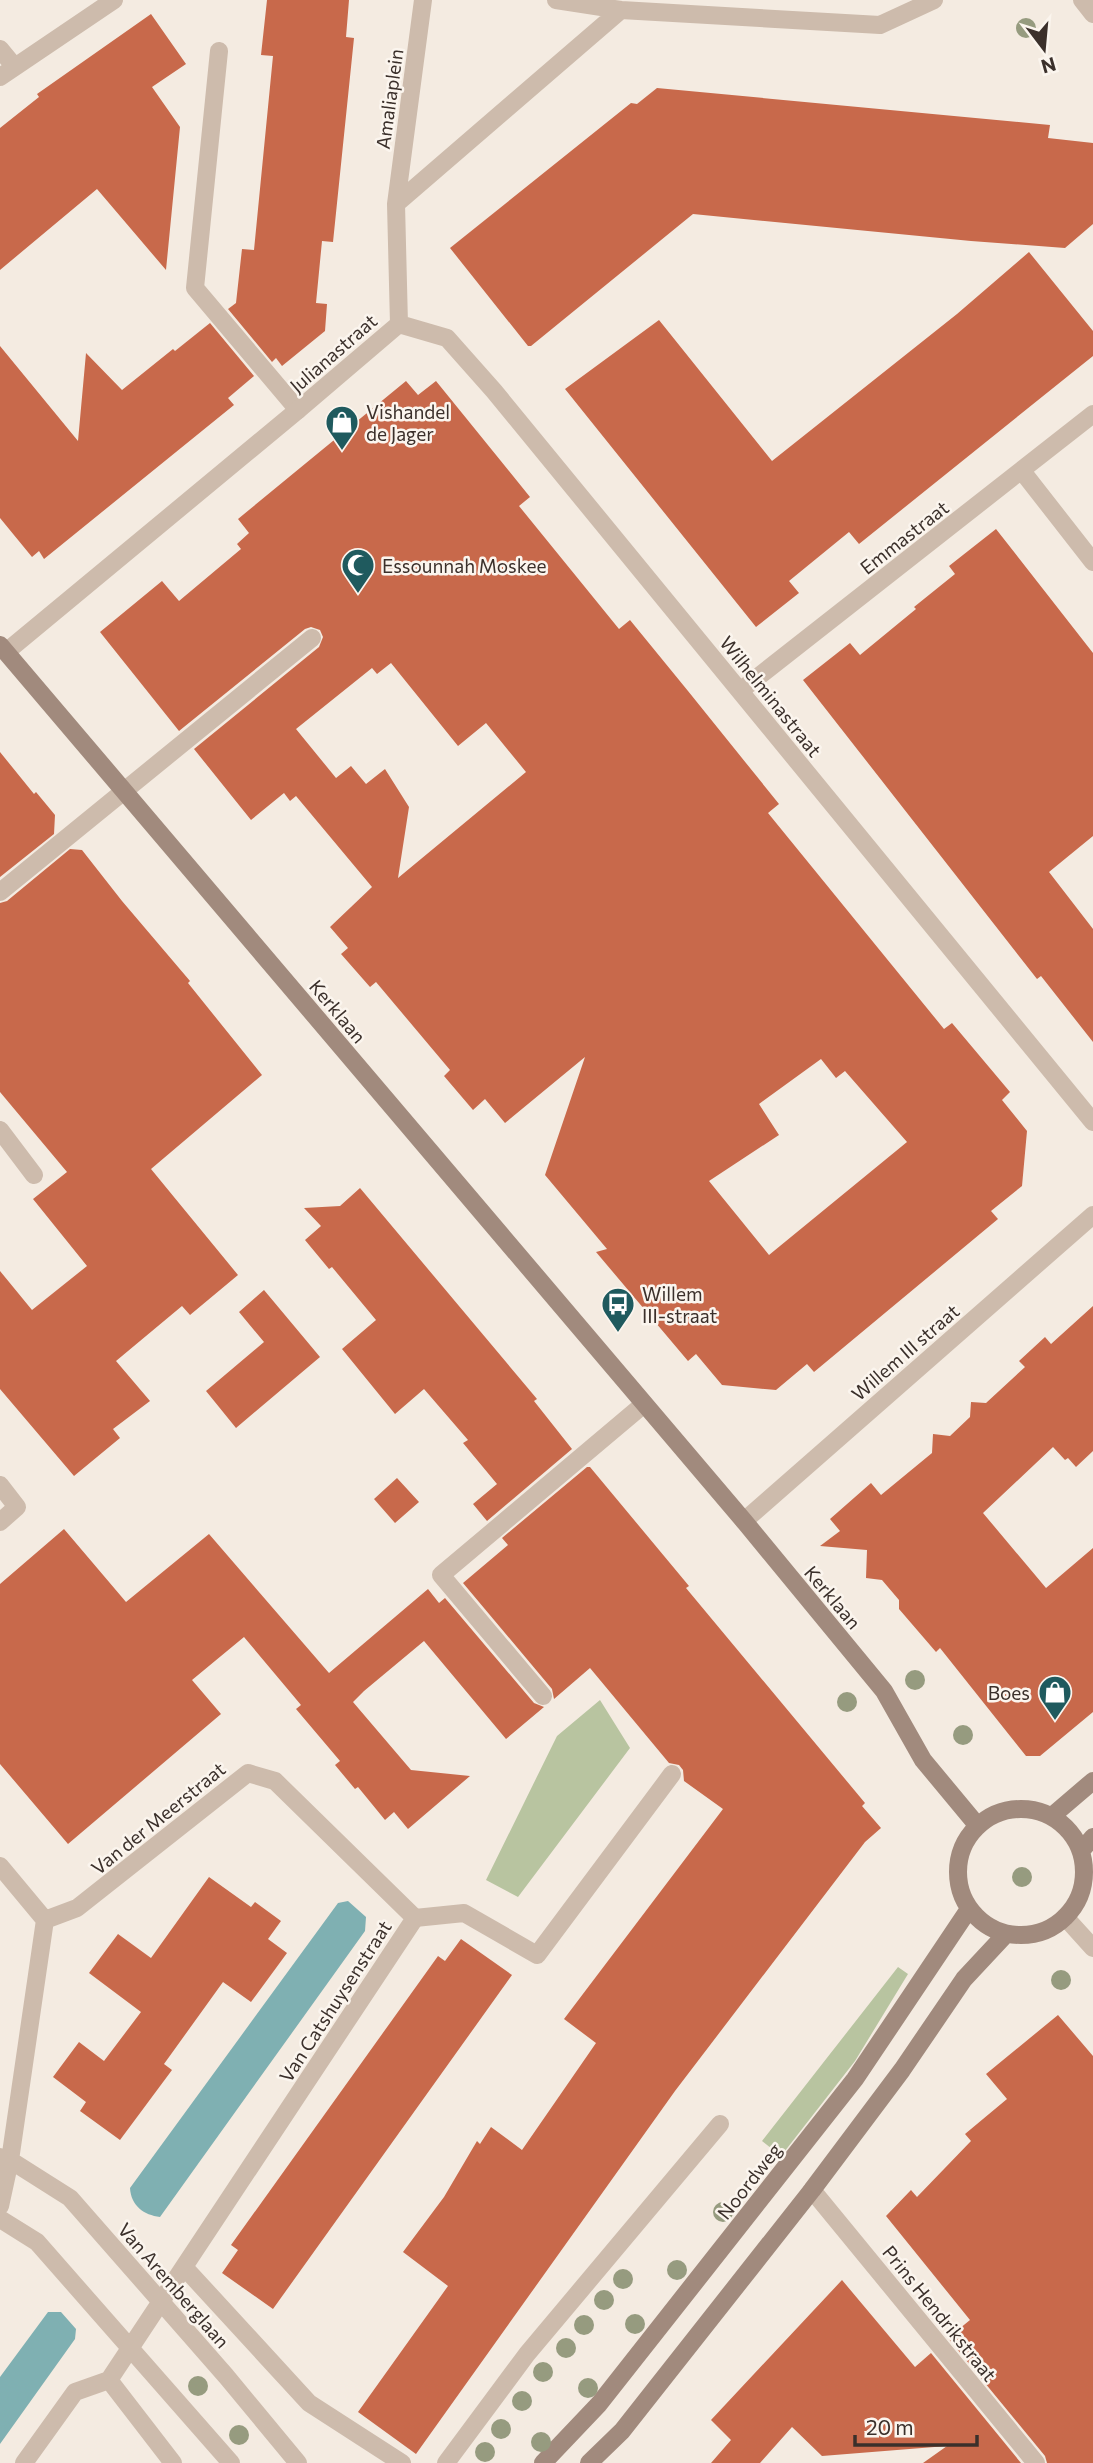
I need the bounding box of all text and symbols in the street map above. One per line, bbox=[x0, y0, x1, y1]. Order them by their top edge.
north arrow bbox=[1009, 14, 1079, 84]
street label: Amaliaplein bbox=[371, 47, 407, 151]
text: N bbox=[1039, 53, 1059, 79]
street label: Julianastraat bbox=[285, 309, 381, 397]
place label: Vishandel de Jager bbox=[366, 400, 450, 445]
shop icon: Vishandel de Jager bbox=[323, 403, 361, 452]
street label: Emmastraat bbox=[855, 495, 953, 579]
mosque icon: Essounnah Moskee bbox=[339, 546, 377, 595]
place label: Essounnah Moskee bbox=[382, 554, 547, 577]
street label: Wilhelminastraat bbox=[715, 631, 827, 761]
street label: Kerklaan bbox=[305, 975, 371, 1047]
place label: Willem III-straat bbox=[642, 1282, 718, 1327]
bus stop icon: Willem III-straat bbox=[599, 1285, 637, 1334]
street label: Willem III straat bbox=[846, 1299, 964, 1405]
street label: Kerklaan bbox=[800, 1561, 866, 1633]
shop icon: Boes bbox=[1036, 1673, 1074, 1722]
place label: Boes bbox=[988, 1681, 1030, 1704]
street label: Van der Meerstraat bbox=[86, 1757, 230, 1879]
street label: Van Catshuysenstraat bbox=[274, 1916, 396, 2086]
street label: Noordweg bbox=[712, 2138, 786, 2224]
street label: Van Aremberglaan bbox=[113, 2218, 235, 2352]
street label: Prins Hendrikstraat bbox=[878, 2241, 1002, 2386]
scale bar bbox=[855, 2404, 978, 2448]
text: 20 m bbox=[866, 2414, 914, 2439]

